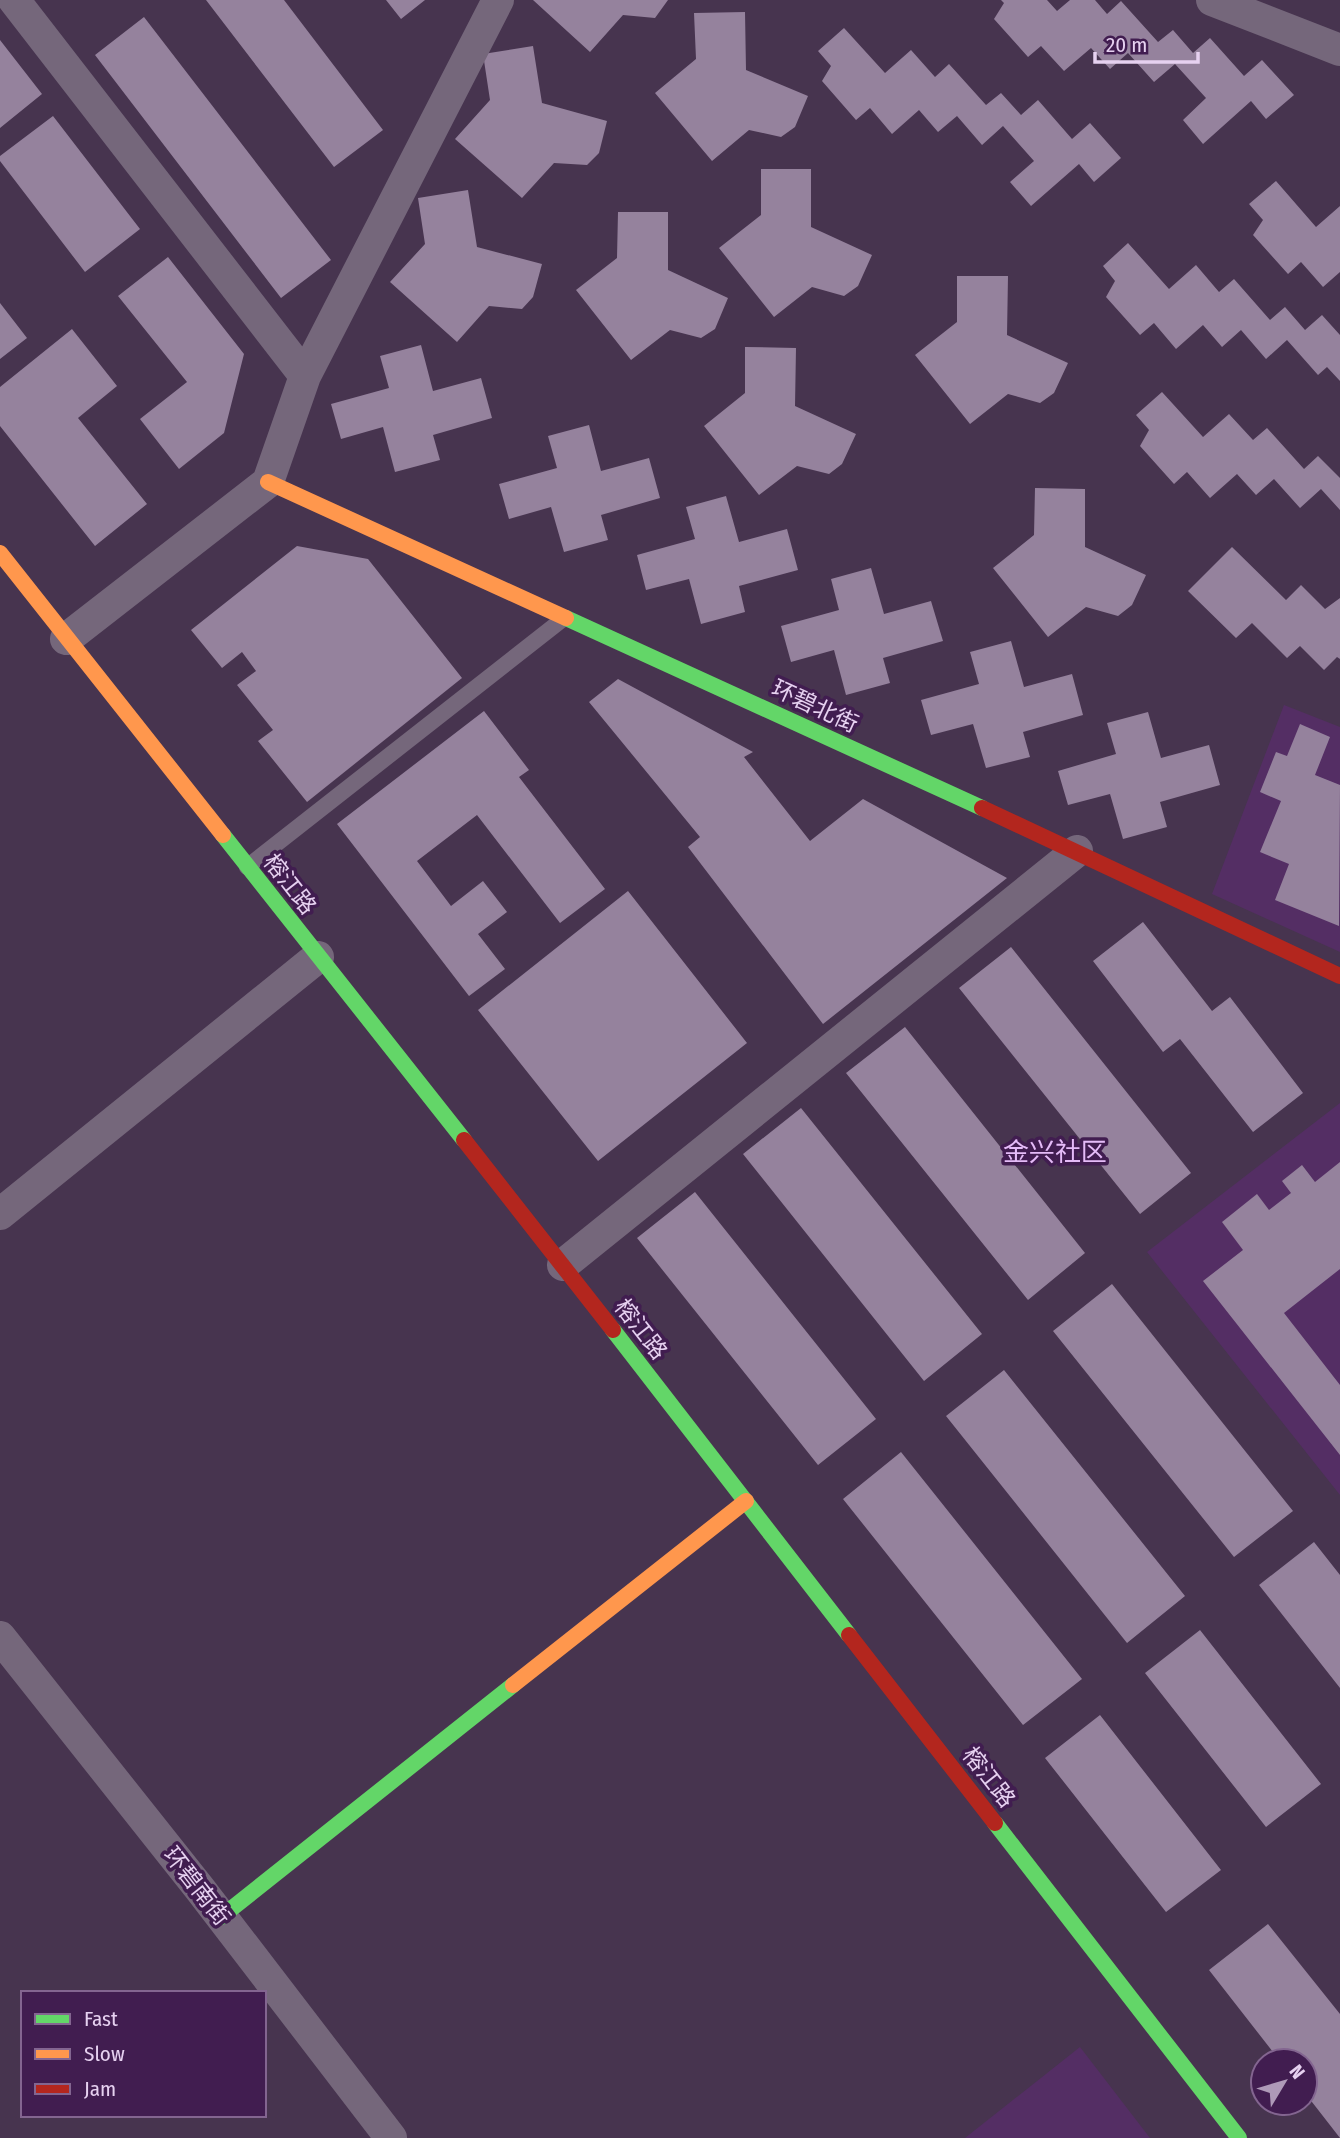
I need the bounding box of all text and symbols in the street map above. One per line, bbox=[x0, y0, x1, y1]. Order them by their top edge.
scale bar bbox=[1095, 21, 1198, 65]
text: 20 m bbox=[1106, 32, 1147, 58]
street label: 环碧北街 bbox=[767, 674, 863, 738]
street label: 榕江路 bbox=[258, 848, 322, 920]
district label: 金兴社区 bbox=[1003, 1137, 1107, 1168]
street label: 榕江路 bbox=[609, 1293, 673, 1365]
street label: 榕江路 bbox=[957, 1741, 1021, 1813]
street label: 环碧南街 bbox=[158, 1841, 236, 1931]
legend bbox=[21, 1991, 266, 2117]
text: Fast bbox=[84, 2006, 118, 2032]
text: Slow bbox=[84, 2041, 125, 2067]
north arrow bbox=[1249, 2047, 1319, 2117]
text: N bbox=[1284, 2060, 1310, 2083]
text: Jam bbox=[84, 2076, 116, 2102]

